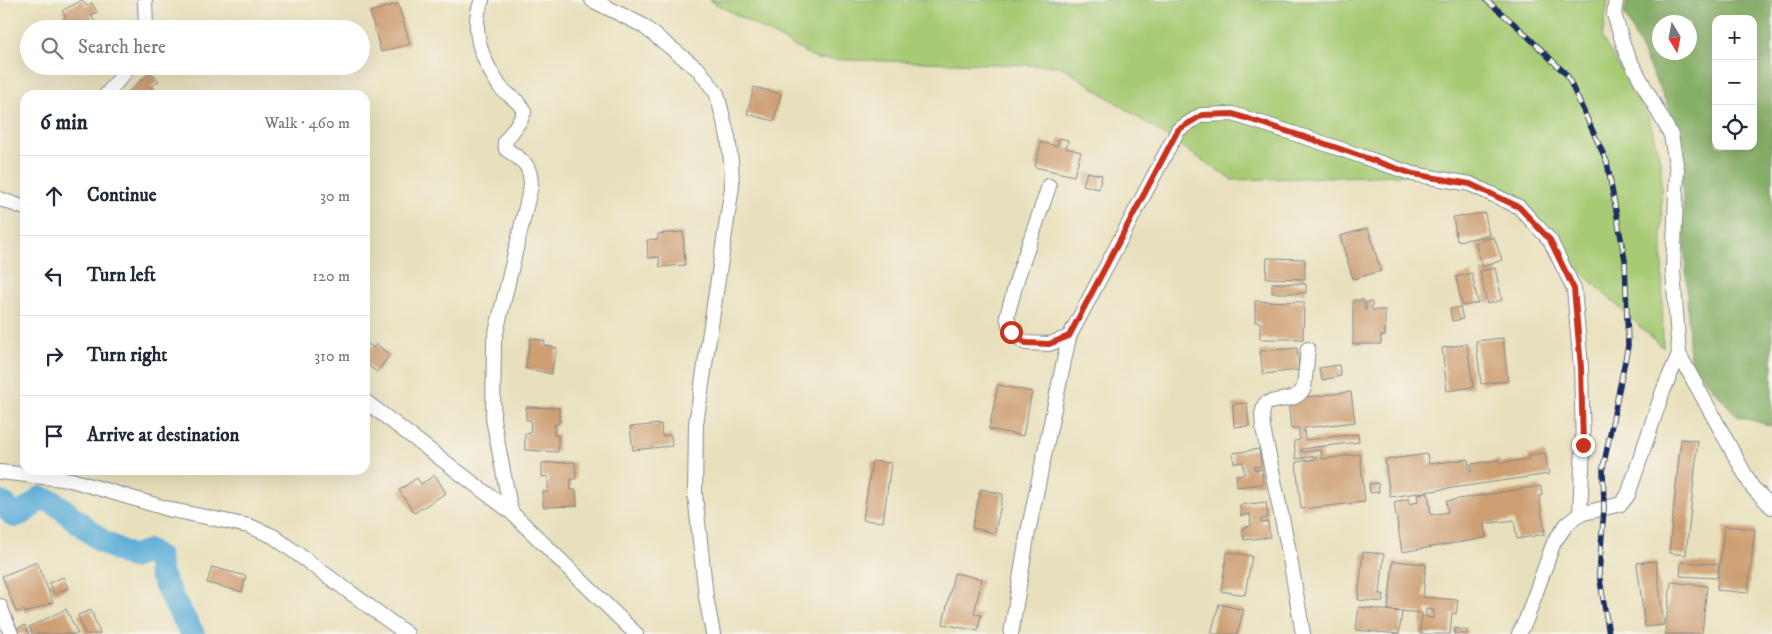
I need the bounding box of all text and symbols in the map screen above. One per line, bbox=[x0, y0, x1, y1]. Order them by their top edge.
north arrow bbox=[1652, 15, 1697, 60]
map controls bbox=[1712, 15, 1757, 150]
button: + bbox=[1712, 15, 1757, 60]
search box bbox=[20, 20, 370, 75]
icon: search bbox=[38, 34, 66, 62]
text: Search here bbox=[78, 36, 166, 59]
button: − bbox=[1712, 60, 1757, 105]
button: locate bbox=[1712, 105, 1757, 150]
text: 6 min bbox=[40, 110, 88, 136]
text: Walk · 460 m bbox=[264, 113, 350, 133]
icon: ahead bbox=[40, 182, 68, 210]
text: Continue bbox=[87, 184, 157, 207]
text: 30 m bbox=[320, 186, 350, 206]
icon: left bbox=[40, 262, 68, 290]
text: Turn left bbox=[87, 264, 156, 287]
text: 120 m bbox=[312, 266, 350, 286]
route start bbox=[1000, 321, 1023, 344]
icon: right bbox=[40, 342, 68, 370]
text: Turn right bbox=[87, 344, 167, 367]
text: 310 m bbox=[314, 346, 350, 366]
icon: arrive bbox=[40, 422, 68, 450]
text: Arrive at destination bbox=[87, 424, 239, 447]
route end bbox=[1572, 434, 1595, 457]

